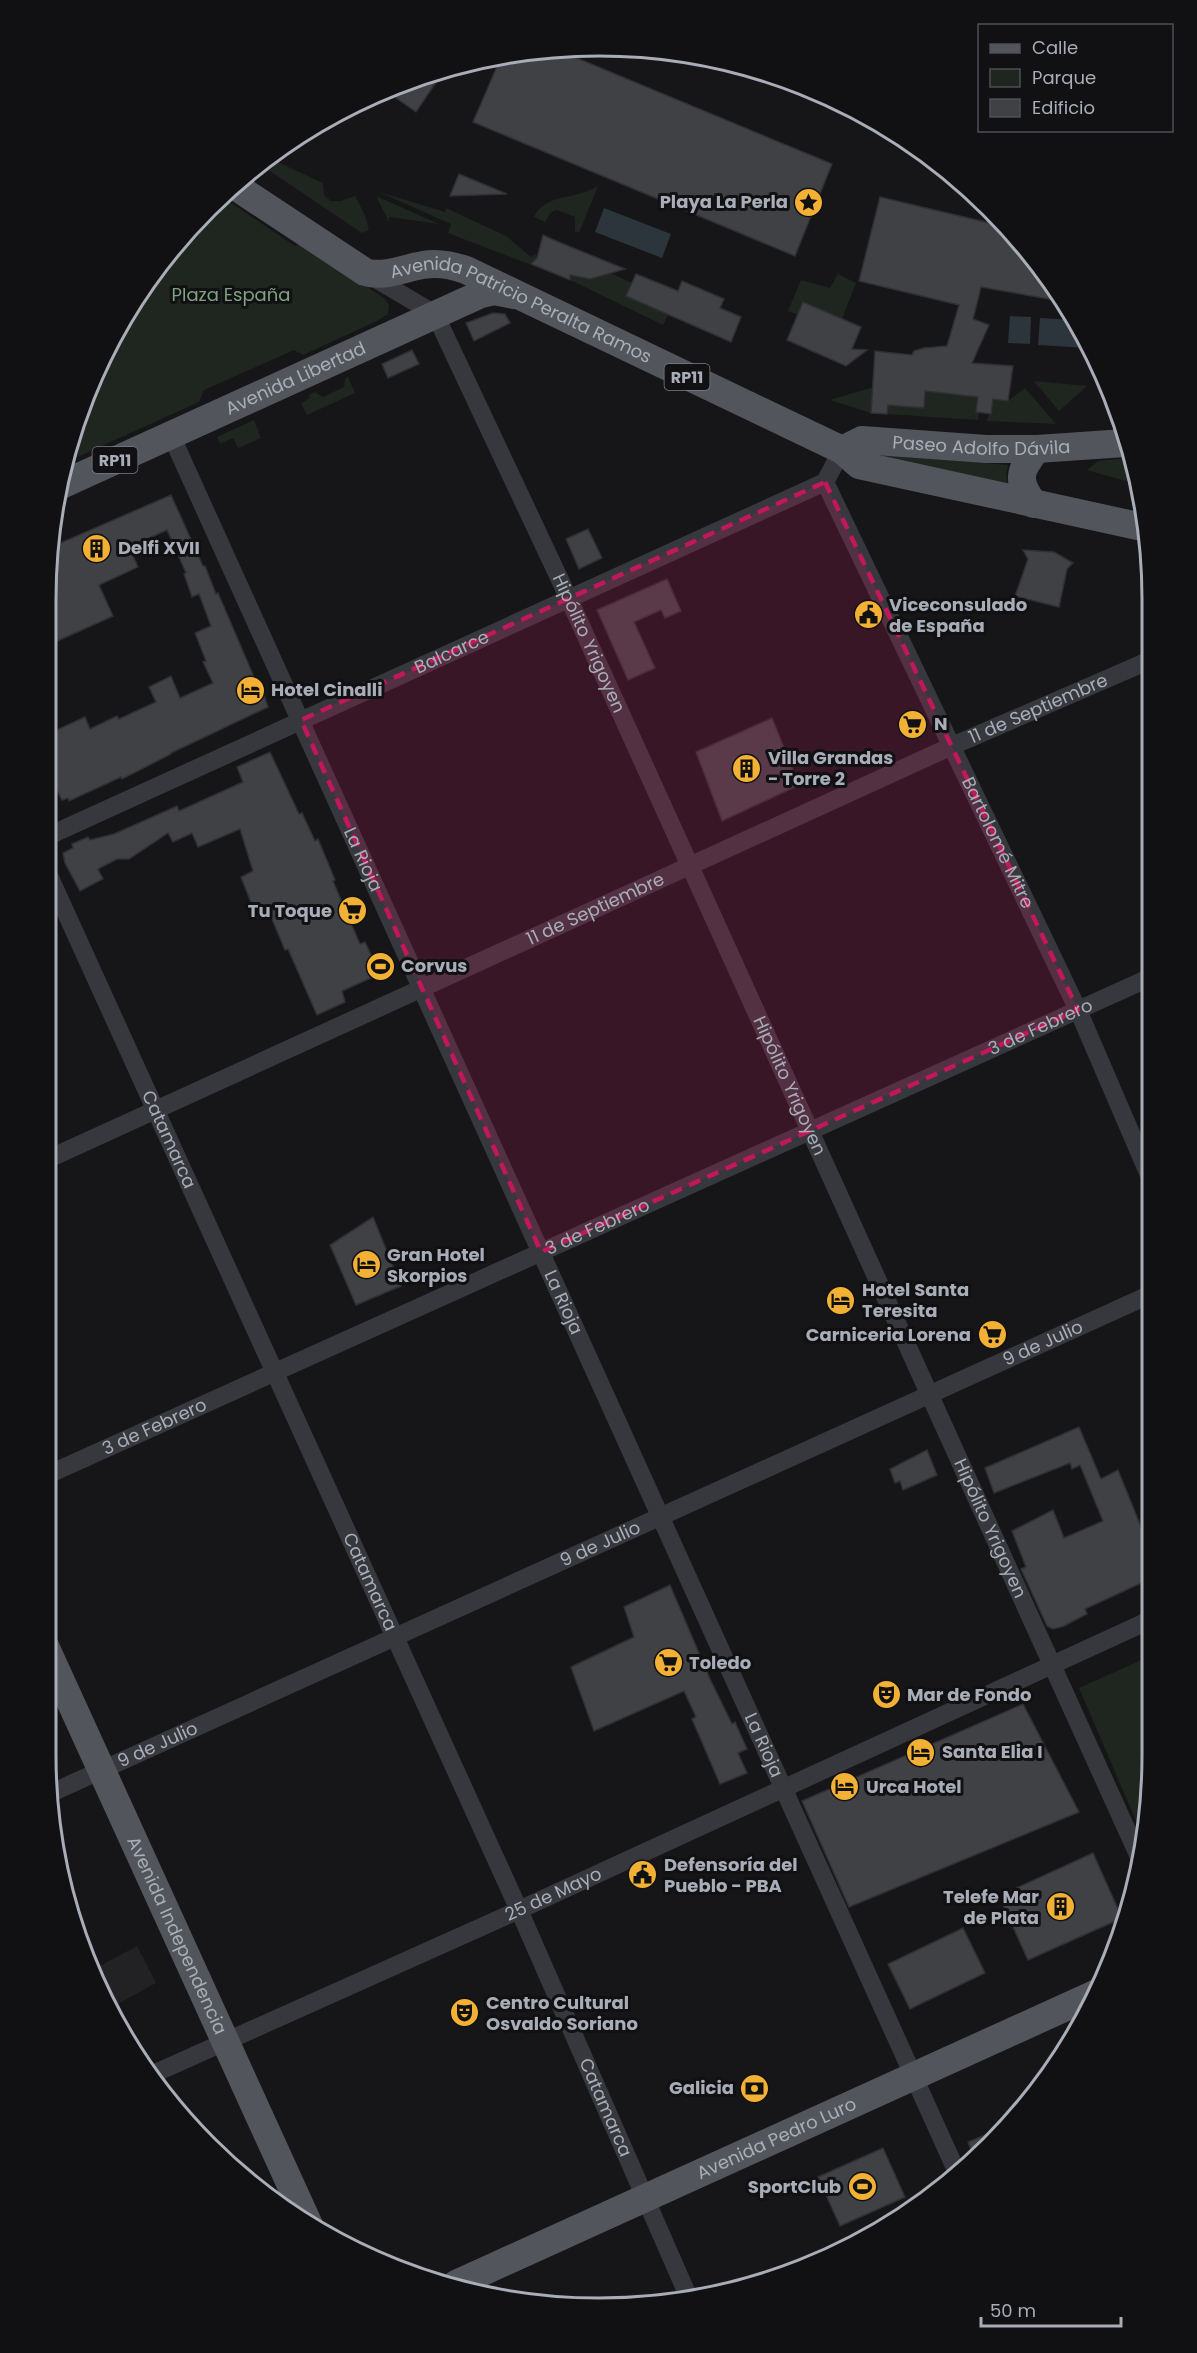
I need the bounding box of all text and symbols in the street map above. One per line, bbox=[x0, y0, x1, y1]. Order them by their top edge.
legend bbox=[978, 24, 1173, 132]
text: Calle bbox=[1032, 35, 1078, 60]
text: Parque bbox=[1032, 65, 1096, 90]
text: Edificio bbox=[1032, 95, 1095, 120]
place icon: Playa La Perla bbox=[793, 186, 825, 218]
place label: Playa La Perla bbox=[660, 189, 788, 214]
street label: Avenida Patricio Peralta Ramos bbox=[387, 251, 656, 369]
park label: Plaza España bbox=[172, 282, 290, 307]
street label: Avenida Libertad bbox=[221, 335, 370, 421]
road number: RP11 bbox=[664, 364, 710, 390]
street label: Paseo Adolfo Dávila bbox=[892, 429, 1071, 461]
road number: RP11 bbox=[92, 447, 138, 473]
building icon: Delfi XVII bbox=[81, 532, 113, 564]
place label: Delfi XVII bbox=[118, 535, 200, 560]
street label: Hipólito Yrigoyen bbox=[547, 569, 632, 717]
place label: Viceconsulado de España bbox=[889, 592, 1027, 638]
public building icon: Viceconsulado de España bbox=[852, 599, 884, 631]
street label: Balcarce bbox=[410, 624, 493, 679]
street label: 11 de Septiembre bbox=[965, 667, 1111, 749]
hotel icon: Hotel Cinalli bbox=[234, 674, 266, 706]
place label: Hotel Cinalli bbox=[271, 677, 382, 702]
supermarket icon: N bbox=[897, 708, 929, 740]
place label: N bbox=[934, 711, 948, 736]
place label: Villa Grandas - Torre 2 bbox=[768, 745, 893, 791]
building icon: Villa Grandas - Torre 2 bbox=[731, 752, 763, 784]
street label: Bartolomé Mitre bbox=[956, 773, 1040, 912]
street label: La Rioja bbox=[338, 823, 389, 896]
street label: 11 de Septiembre bbox=[522, 866, 668, 951]
supermarket icon: Tu Toque bbox=[337, 895, 369, 927]
place label: Tu Toque bbox=[248, 898, 332, 923]
sports icon: Corvus bbox=[364, 950, 396, 982]
place label: Corvus bbox=[401, 953, 467, 978]
street label: 3 de Febrero bbox=[984, 992, 1096, 1061]
street label: Hipólito Yrigoyen bbox=[748, 1012, 833, 1159]
street label: Catamarca bbox=[136, 1086, 202, 1192]
street label: 3 de Febrero bbox=[541, 1192, 653, 1261]
place label: Gran Hotel Skorpios bbox=[387, 1242, 485, 1288]
hotel icon: Gran Hotel Skorpios bbox=[350, 1249, 382, 1281]
street label: La Rioja bbox=[538, 1266, 589, 1338]
place label: Hotel Santa Teresita bbox=[862, 1277, 969, 1323]
hotel icon: Hotel Santa Teresita bbox=[825, 1284, 857, 1316]
street label: 9 de Julio bbox=[998, 1314, 1087, 1372]
supermarket icon: Carniceria Lorena bbox=[976, 1319, 1008, 1351]
place label: Carniceria Lorena bbox=[806, 1322, 971, 1347]
street label: 3 de Febrero bbox=[98, 1392, 210, 1461]
street label: Hipólito Yrigoyen bbox=[948, 1454, 1033, 1602]
street label: 9 de Julio bbox=[556, 1514, 644, 1573]
street label: Catamarca bbox=[337, 1529, 404, 1635]
supermarket icon: Toledo bbox=[652, 1647, 684, 1679]
place label: Toledo bbox=[689, 1650, 751, 1675]
theatre icon: Mar de Fondo bbox=[870, 1679, 902, 1711]
place label: Mar de Fondo bbox=[907, 1682, 1032, 1707]
street label: La Rioja bbox=[739, 1709, 790, 1781]
street label: 9 de Julio bbox=[113, 1715, 202, 1773]
hotel icon: Santa Elia I bbox=[905, 1736, 937, 1768]
place label: Santa Elia I bbox=[942, 1739, 1042, 1764]
hotel icon: Urca Hotel bbox=[829, 1771, 861, 1803]
place label: Urca Hotel bbox=[866, 1774, 962, 1799]
street label: Avenida Independencia bbox=[121, 1832, 233, 2038]
place label: Defensoría del Pueblo - PBA bbox=[664, 1852, 798, 1898]
public building icon: Defensoría del Pueblo - PBA bbox=[627, 1859, 659, 1891]
street label: 25 de Mayo bbox=[501, 1861, 606, 1927]
place label: Telefe Mar de Plata bbox=[943, 1884, 1039, 1930]
building icon: Telefe Mar de Plata bbox=[1044, 1891, 1076, 1923]
place label: Centro Cultural Osvaldo Soriano bbox=[486, 1990, 638, 2036]
theatre icon: Centro Cultural Osvaldo Soriano bbox=[449, 1997, 481, 2029]
street label: Catamarca bbox=[573, 2054, 639, 2161]
bank icon: Galicia bbox=[739, 2072, 771, 2104]
place label: Galicia bbox=[669, 2075, 734, 2100]
street label: Avenida Pedro Luro bbox=[692, 2091, 860, 2185]
sports icon: SportClub bbox=[846, 2171, 878, 2203]
place label: SportClub bbox=[748, 2174, 841, 2199]
scale bar bbox=[981, 2290, 1120, 2328]
text: 50 m bbox=[990, 2298, 1036, 2323]

